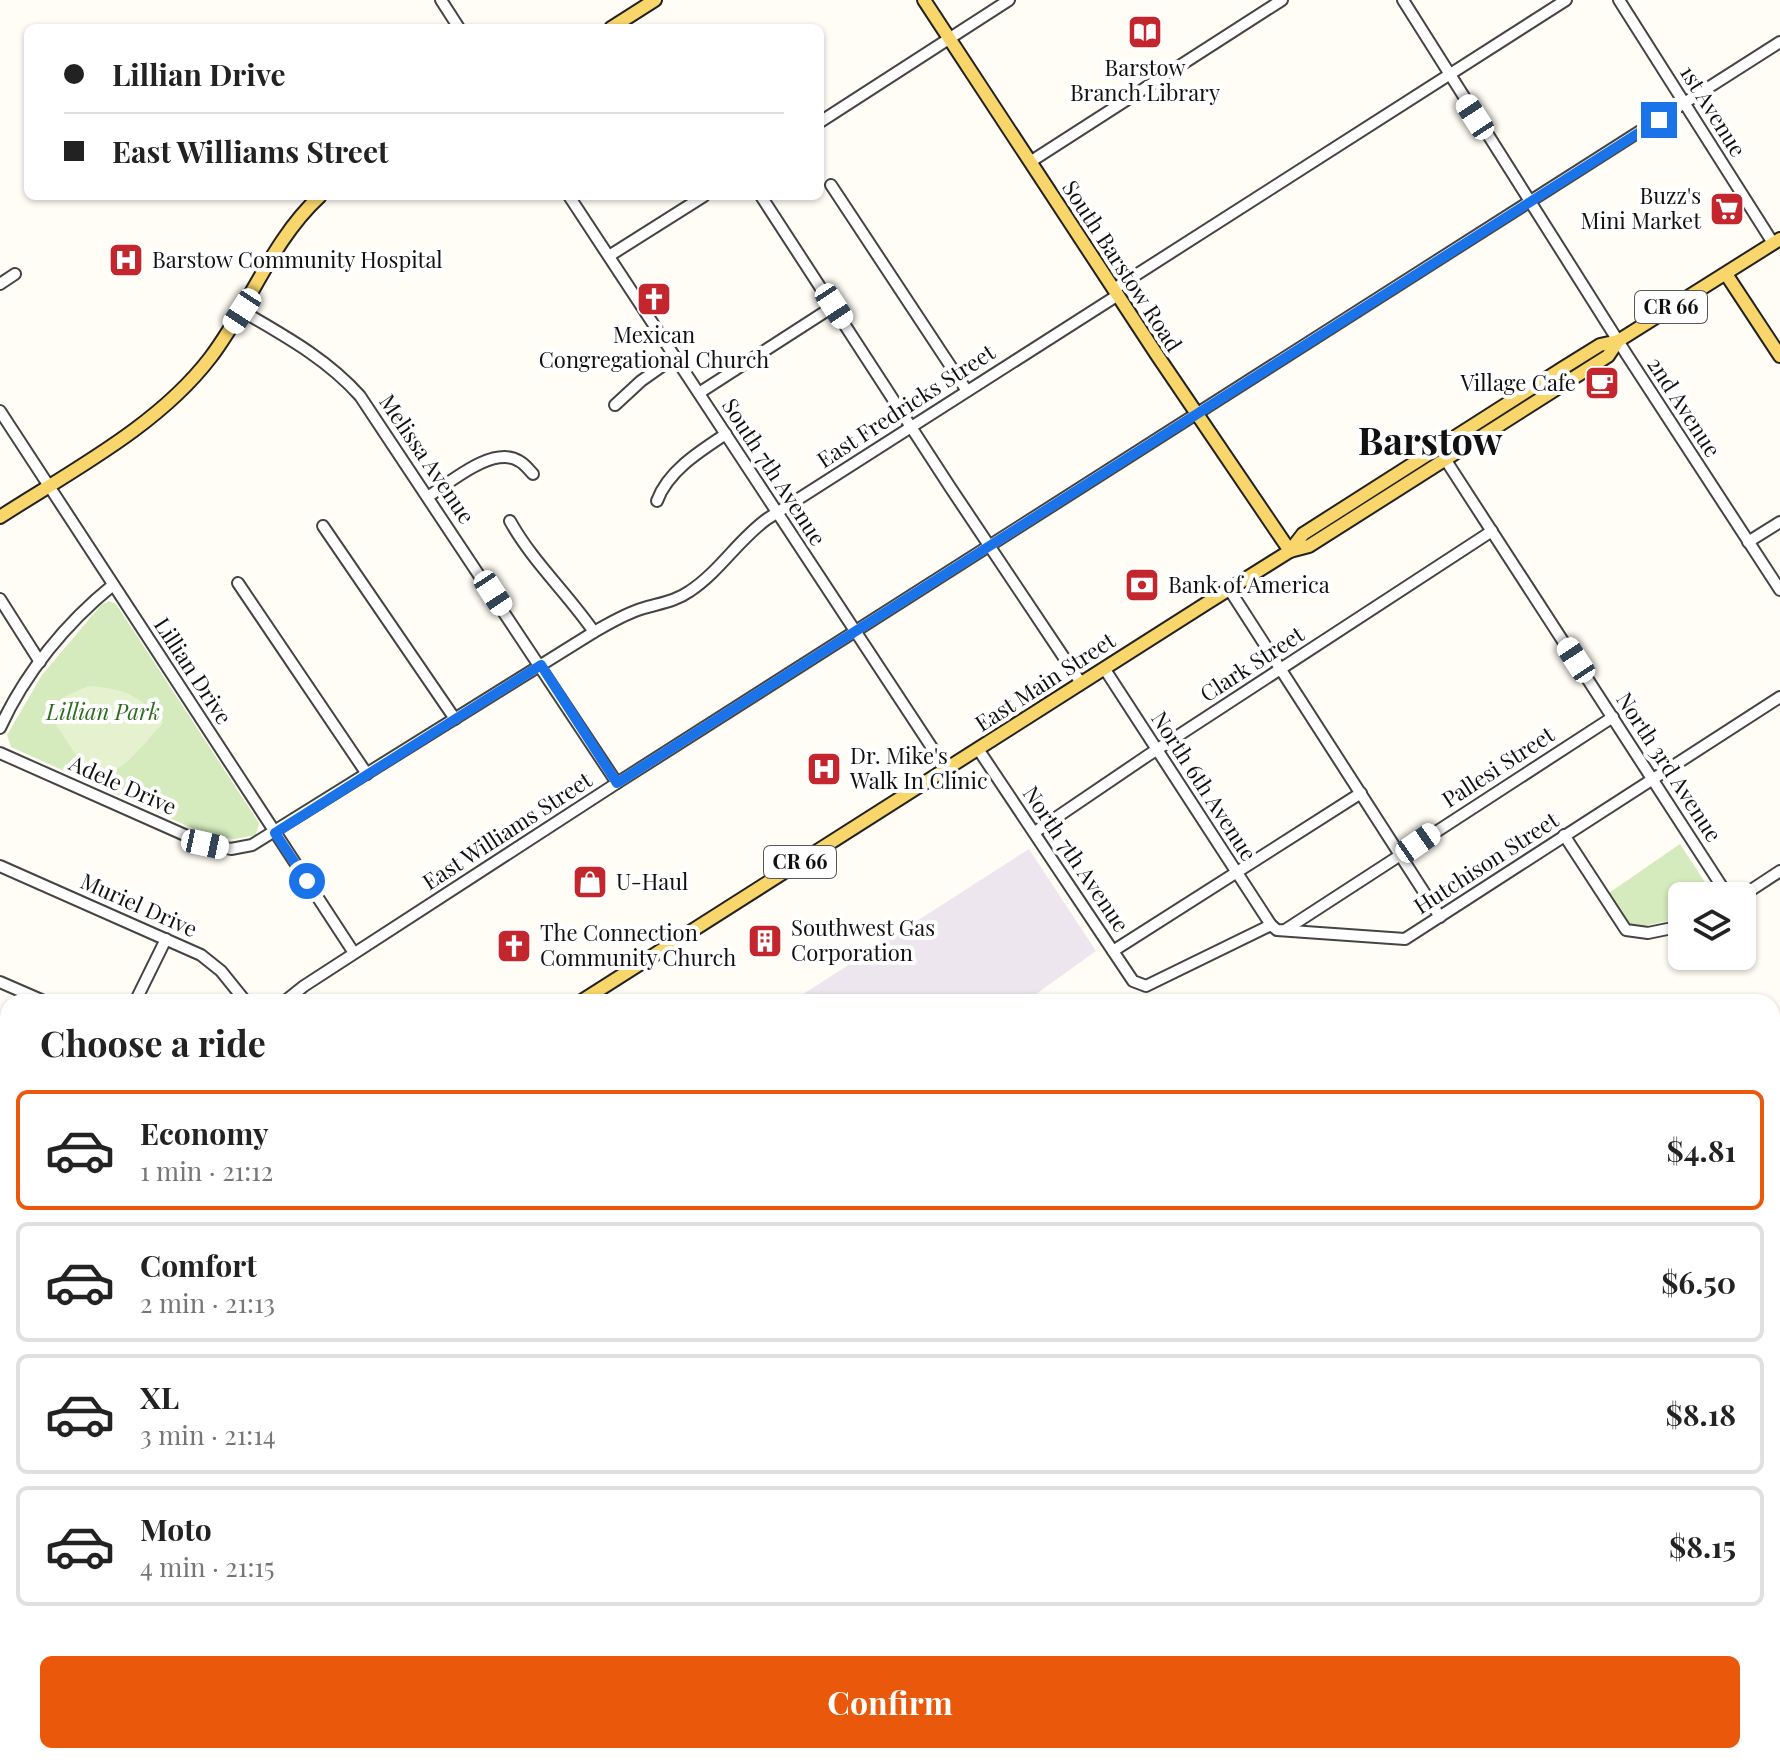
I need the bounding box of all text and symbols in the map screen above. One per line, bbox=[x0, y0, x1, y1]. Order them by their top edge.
library icon: Barstow Branch Library bbox=[1126, 13, 1164, 51]
place label: Barstow Branch Library bbox=[1070, 52, 1220, 107]
text: Lillian Drive bbox=[112, 54, 286, 94]
street label: 1st Avenue bbox=[1674, 59, 1754, 162]
car bbox=[1452, 90, 1498, 144]
route end bbox=[1641, 102, 1677, 138]
text: East Williams Street bbox=[112, 131, 389, 171]
street label: South Barstow Road bbox=[1056, 174, 1190, 357]
place label: Buzz's Mini Market bbox=[1581, 180, 1702, 235]
supermarket icon: Buzz's Mini Market bbox=[1708, 190, 1746, 228]
hospital icon: Barstow Community Hospital bbox=[107, 241, 145, 279]
place label: Barstow Community Hospital bbox=[152, 244, 443, 274]
car bbox=[811, 279, 857, 333]
church icon: Mexican Congregational Church bbox=[635, 280, 673, 318]
car bbox=[219, 284, 265, 338]
road number: CR 66 bbox=[1635, 291, 1707, 323]
place label: Mexican Congregational Church bbox=[539, 319, 769, 374]
street label: East Fredricks Street bbox=[811, 336, 1001, 474]
street label: 2nd Avenue bbox=[1641, 351, 1728, 462]
cafe icon: Village Cafe bbox=[1583, 364, 1621, 402]
place label: Village Cafe bbox=[1460, 367, 1576, 397]
street label: Melissa Avenue bbox=[373, 388, 482, 529]
street label: South 7th Avenue bbox=[716, 392, 834, 551]
district label: Barstow bbox=[1358, 414, 1502, 465]
car bbox=[470, 566, 516, 620]
bank icon: Bank of America bbox=[1123, 566, 1161, 604]
place label: Bank of America bbox=[1168, 569, 1330, 599]
street label: Lillian Drive bbox=[148, 611, 240, 730]
street label: Clark Street bbox=[1194, 618, 1310, 708]
street label: East Main Street bbox=[969, 624, 1121, 738]
car bbox=[1553, 633, 1599, 687]
street label: North 3rd Avenue bbox=[1610, 686, 1729, 847]
park label: Lillian Park bbox=[45, 696, 160, 726]
street label: North 6th Avenue bbox=[1145, 705, 1264, 866]
street label: Pallesi Street bbox=[1436, 718, 1560, 814]
place label: Dr. Mike's Walk In Clinic bbox=[849, 740, 988, 795]
street label: Adele Drive bbox=[64, 747, 182, 821]
hospital icon: Dr. Mike's Walk In Clinic bbox=[805, 750, 843, 788]
street label: East Williams Street bbox=[416, 764, 598, 896]
street label: North 7th Avenue bbox=[1017, 780, 1137, 937]
street label: Hutchison Street bbox=[1407, 804, 1565, 920]
car bbox=[1391, 819, 1445, 867]
car bbox=[179, 827, 231, 861]
road number: CR 66 bbox=[764, 846, 836, 878]
route start bbox=[289, 863, 325, 899]
shop icon: U-Haul bbox=[571, 863, 609, 901]
street label: Muriel Drive bbox=[76, 865, 202, 943]
place label: U-Haul bbox=[616, 866, 688, 896]
map controls bbox=[1668, 882, 1756, 970]
button: layers bbox=[1668, 882, 1756, 970]
place label: Southwest Gas Corporation bbox=[791, 912, 935, 967]
place label: The Connection Community Church bbox=[540, 917, 736, 972]
building icon: Southwest Gas Corporation bbox=[746, 922, 784, 960]
church icon: The Connection Community Church bbox=[495, 927, 533, 965]
text: Choose a ride bbox=[40, 1018, 266, 1066]
text: Economy bbox=[140, 1113, 269, 1153]
icon: car bbox=[44, 1114, 116, 1186]
text: $4.81 bbox=[1667, 1130, 1736, 1170]
text: 1 min · 21:12 bbox=[140, 1153, 273, 1188]
text: Comfort bbox=[140, 1245, 257, 1285]
icon: car bbox=[44, 1246, 116, 1318]
text: $6.50 bbox=[1661, 1262, 1736, 1302]
text: 2 min · 21:13 bbox=[140, 1285, 275, 1320]
text: XL bbox=[140, 1377, 179, 1417]
icon: car bbox=[44, 1378, 116, 1450]
text: $8.18 bbox=[1666, 1394, 1736, 1434]
text: 3 min · 21:14 bbox=[140, 1417, 276, 1452]
text: Moto bbox=[140, 1509, 212, 1549]
icon: car bbox=[44, 1510, 116, 1582]
text: $8.15 bbox=[1669, 1526, 1736, 1566]
text: 4 min · 21:15 bbox=[140, 1549, 274, 1584]
button: Confirm bbox=[40, 1656, 1740, 1748]

